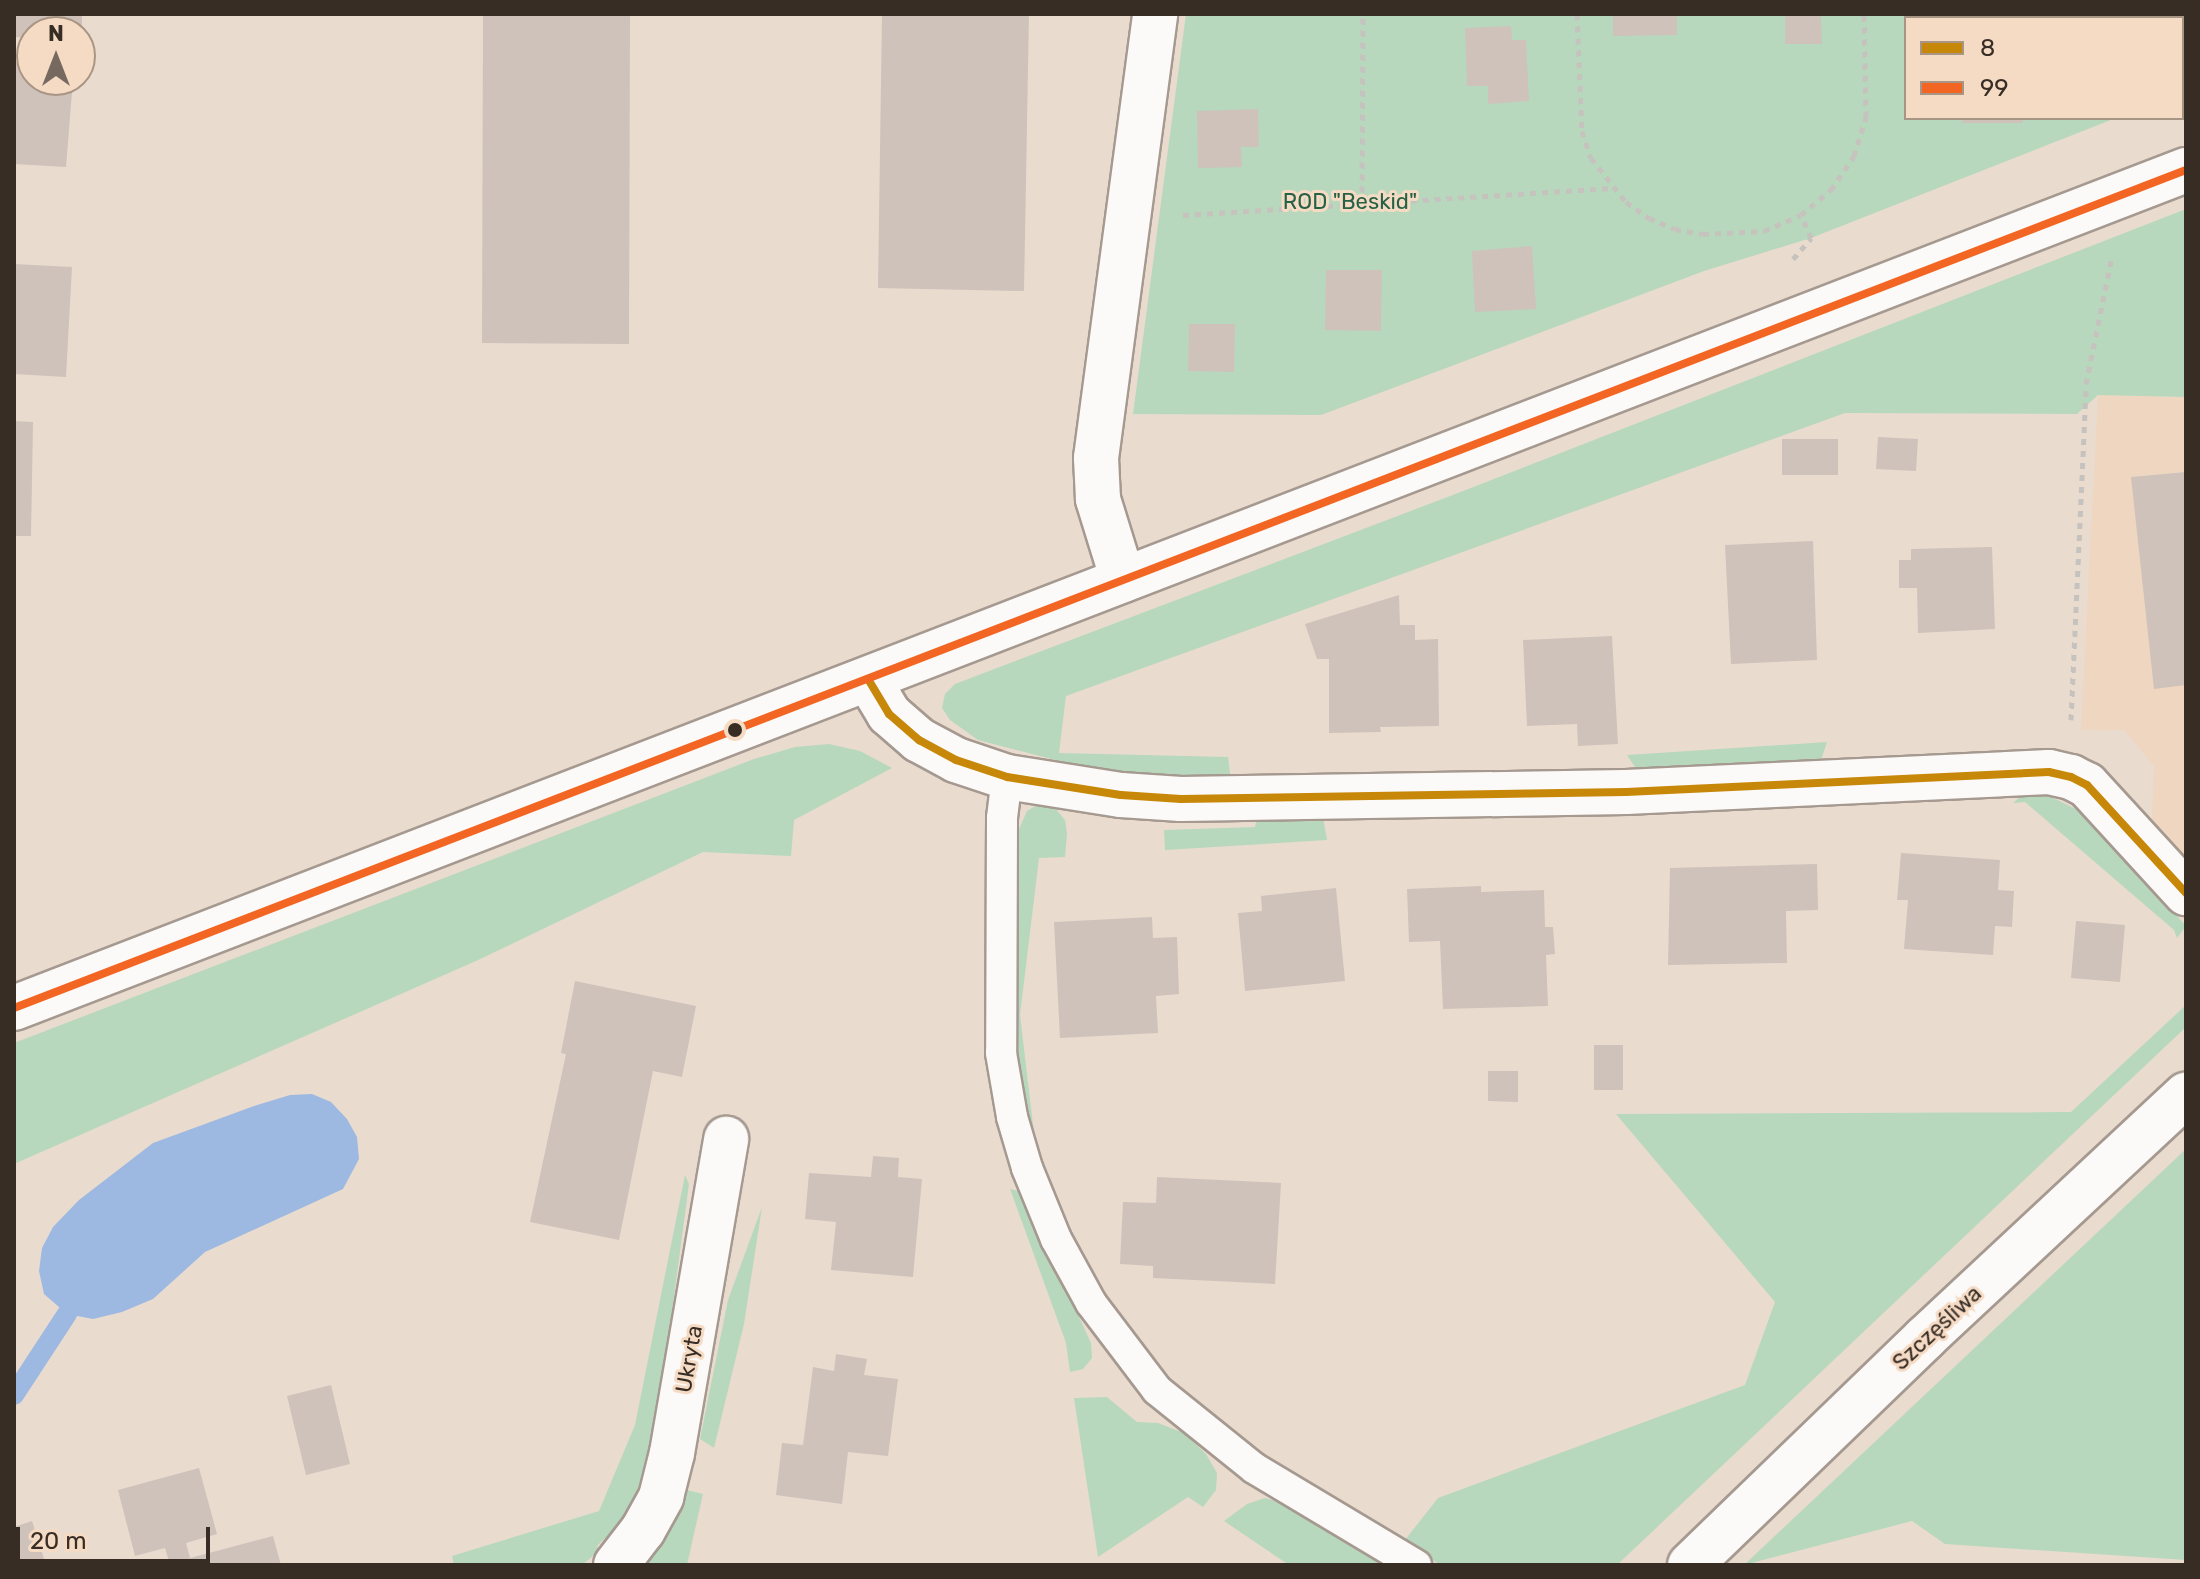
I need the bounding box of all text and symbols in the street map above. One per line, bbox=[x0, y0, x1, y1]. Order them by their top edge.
north arrow bbox=[16, 16, 96, 96]
legend bbox=[1904, 16, 2184, 120]
text: N bbox=[48, 20, 64, 47]
text: 8 bbox=[1980, 34, 1995, 62]
text: 99 bbox=[1980, 74, 2008, 102]
park label: ROD "Beskid" bbox=[1283, 189, 1417, 215]
unlabelled marker bbox=[727, 722, 743, 738]
street label: Szczęśliwa bbox=[1887, 1280, 1987, 1376]
street label: Ukryta bbox=[670, 1323, 708, 1395]
scale bar bbox=[20, 1511, 214, 1561]
text: 20 m bbox=[30, 1527, 87, 1555]

